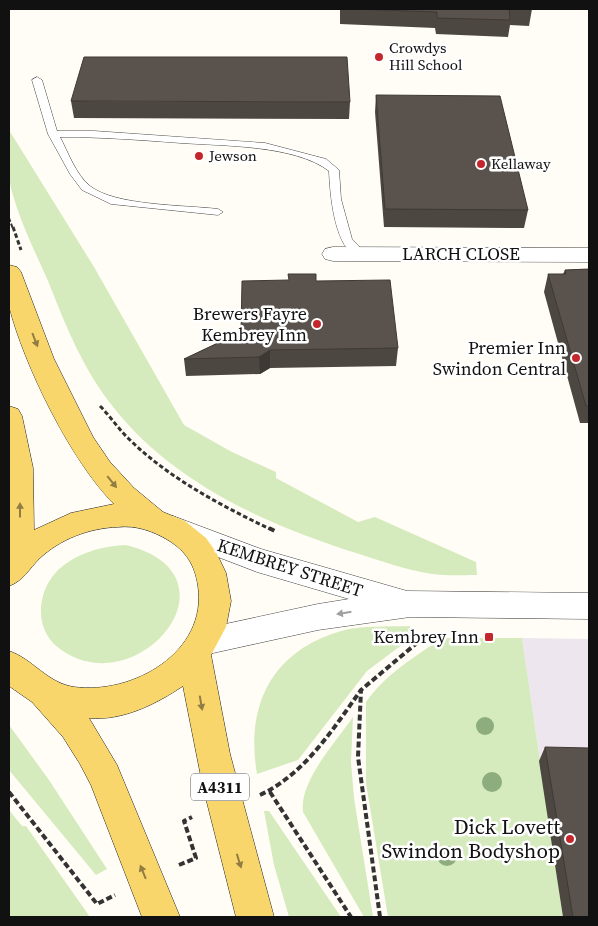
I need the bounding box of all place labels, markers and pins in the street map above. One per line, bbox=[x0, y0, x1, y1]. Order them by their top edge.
place label: Crowdys Hill School bbox=[389, 37, 463, 75]
marker: Crowdys Hill School bbox=[373, 51, 385, 63]
place label: Jewson bbox=[208, 145, 257, 166]
marker: Jewson bbox=[193, 150, 205, 162]
place label: Kellaway bbox=[491, 153, 551, 174]
marker: Kellaway bbox=[475, 158, 487, 170]
place label: Brewers Fayre Kembrey Inn bbox=[193, 301, 307, 347]
marker: Brewers Fayre Kembrey Inn bbox=[311, 318, 323, 330]
place label: Premier Inn Swindon Central bbox=[433, 335, 566, 381]
marker: Premier Inn Swindon Central bbox=[570, 352, 582, 364]
place label: Kembrey Inn bbox=[373, 624, 479, 649]
marker: Kembrey Inn bbox=[483, 631, 495, 643]
place label: Dick Lovett Swindon Bodyshop bbox=[382, 812, 560, 865]
marker: Dick Lovett Swindon Bodyshop bbox=[564, 833, 576, 845]

